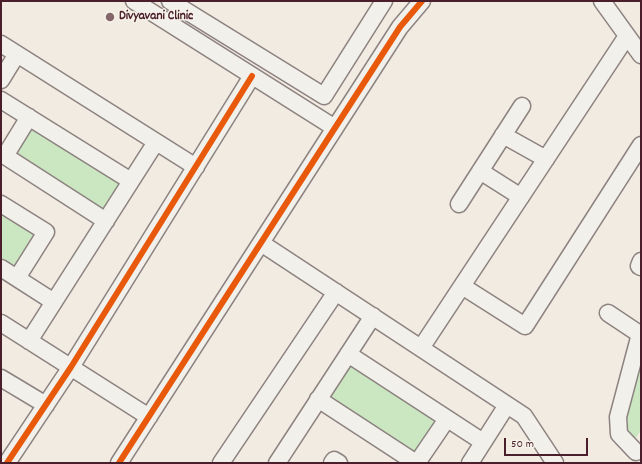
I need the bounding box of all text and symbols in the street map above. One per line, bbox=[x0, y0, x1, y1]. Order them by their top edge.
place label: Divyavani Clinic bbox=[119, 9, 193, 25]
marker: Divyavani Clinic bbox=[104, 11, 116, 23]
scale bar bbox=[506, 430, 590, 456]
text: 50 m bbox=[511, 436, 534, 453]

